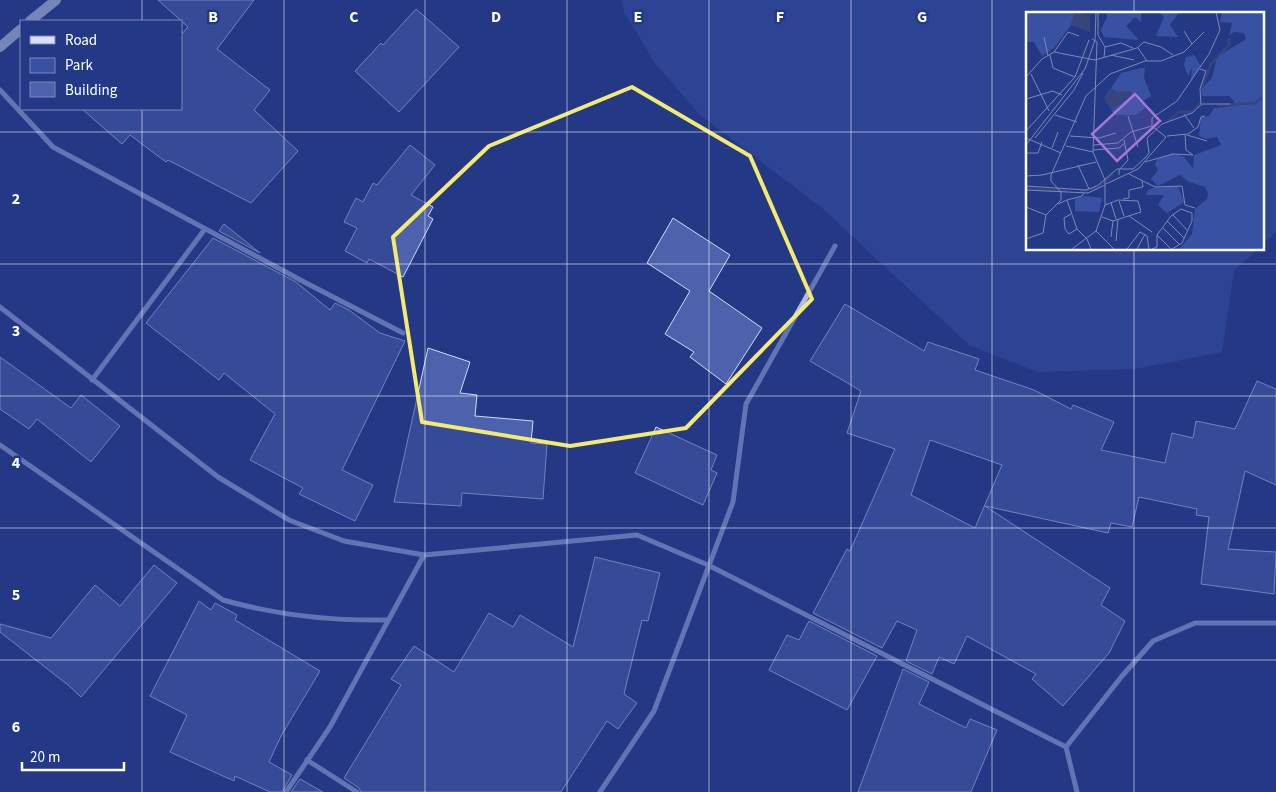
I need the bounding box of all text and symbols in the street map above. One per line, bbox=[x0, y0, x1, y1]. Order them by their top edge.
text: B bbox=[208, 6, 218, 28]
text: C bbox=[349, 6, 359, 28]
text: D bbox=[491, 6, 501, 28]
text: E bbox=[634, 6, 642, 28]
text: F bbox=[776, 6, 784, 28]
text: G bbox=[917, 6, 927, 28]
inset map bbox=[1026, 12, 1264, 250]
legend bbox=[20, 20, 182, 110]
text: Road bbox=[65, 30, 97, 51]
text: Park bbox=[65, 55, 94, 76]
text: Building bbox=[65, 80, 118, 101]
text: 2 bbox=[12, 188, 20, 210]
text: 3 bbox=[12, 320, 20, 342]
text: 4 bbox=[12, 452, 21, 474]
text: 5 bbox=[12, 584, 20, 606]
text: 6 bbox=[12, 716, 20, 738]
scale bar bbox=[22, 740, 125, 772]
text: 20 m bbox=[30, 747, 60, 768]

